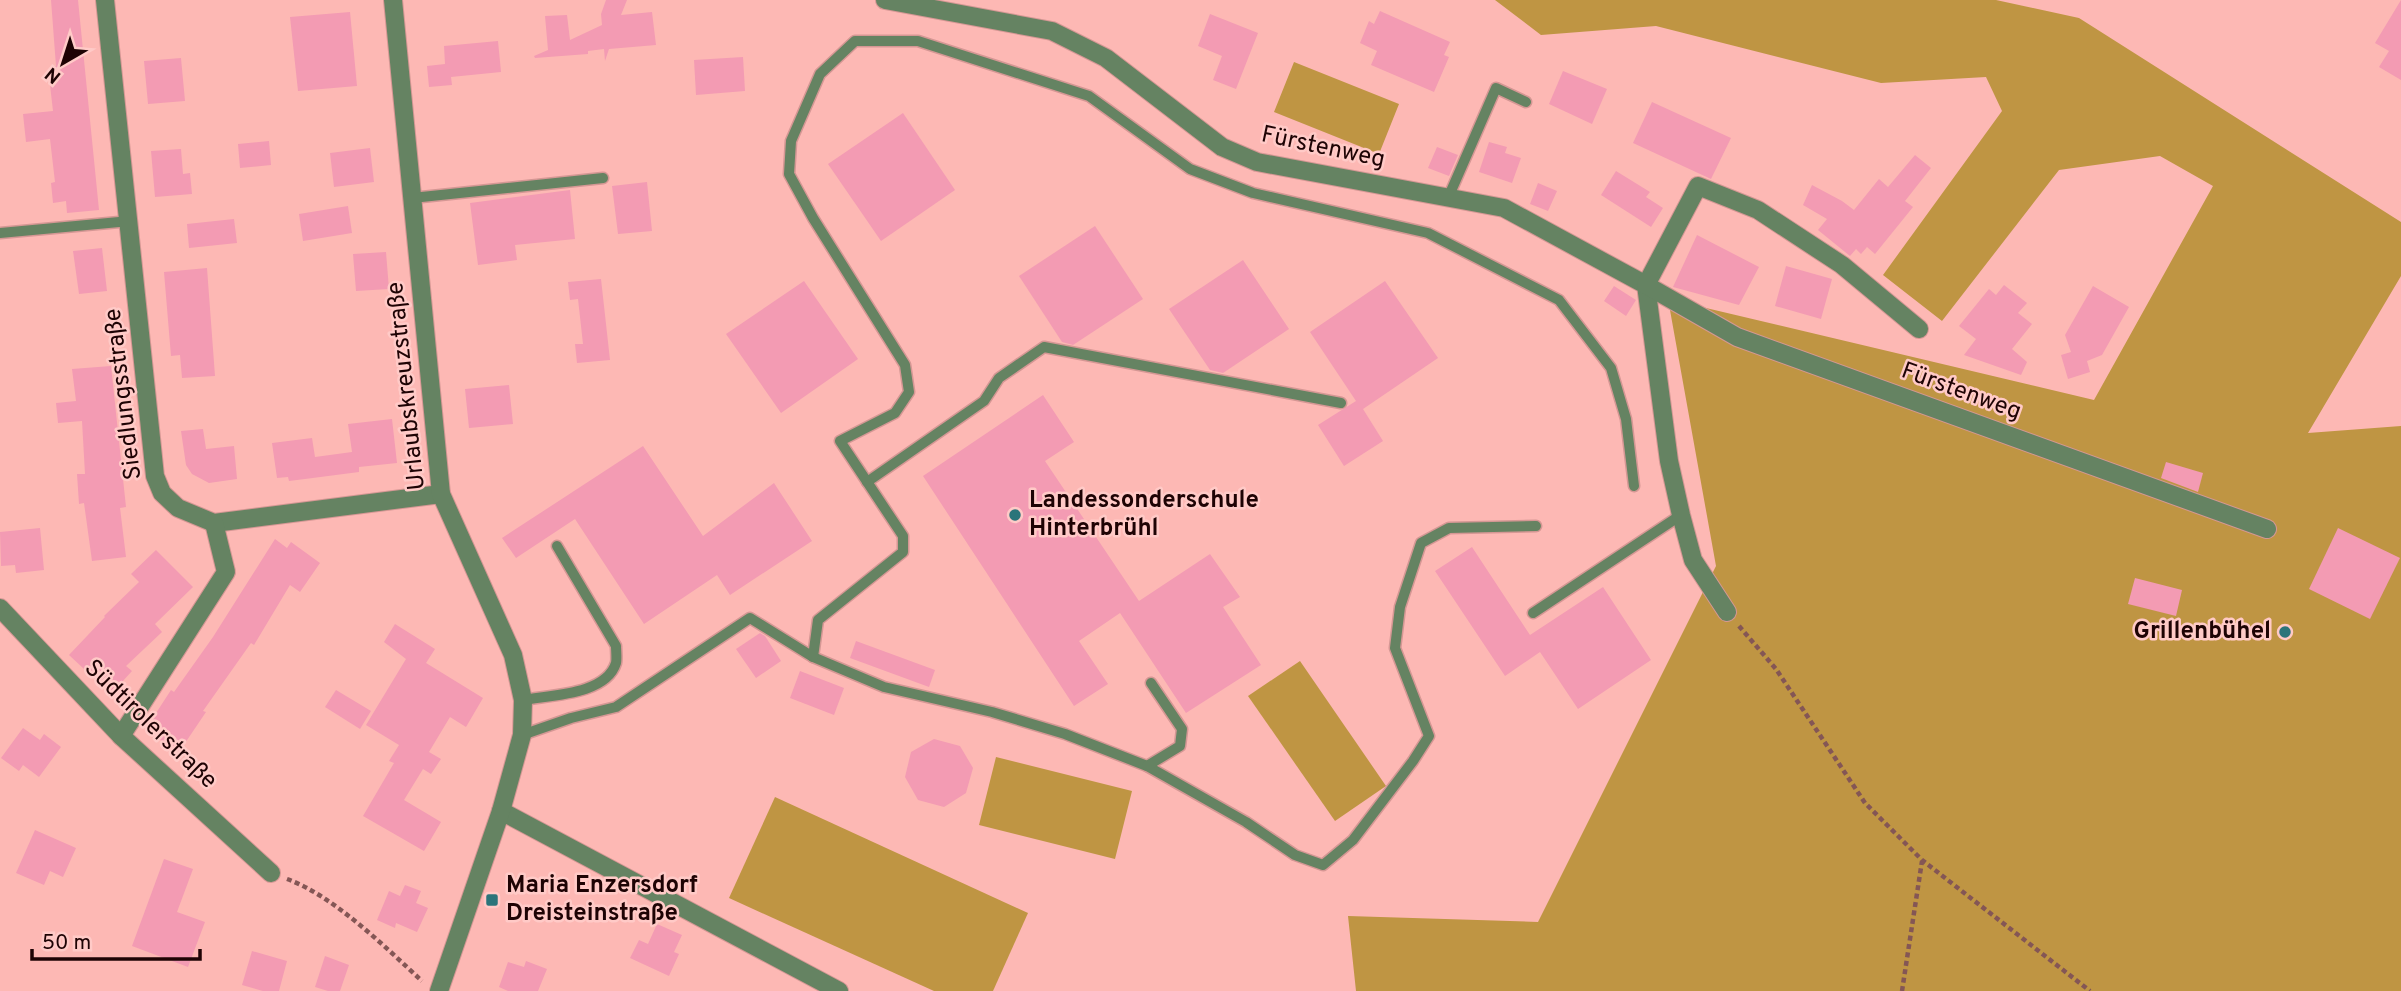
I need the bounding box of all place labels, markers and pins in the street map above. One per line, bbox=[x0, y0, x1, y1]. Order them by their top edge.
place label: Landessonderschule Hinterbrühl bbox=[1029, 486, 1259, 544]
marker: Landessonderschule Hinterbrühl bbox=[1007, 507, 1023, 523]
place label: Grillenbühel bbox=[2134, 617, 2271, 647]
marker: Grillenbühel bbox=[2277, 624, 2293, 640]
place label: Maria Enzersdorf Dreisteinstraße bbox=[506, 871, 698, 929]
marker: Maria Enzersdorf Dreisteinstraße bbox=[484, 892, 500, 908]

